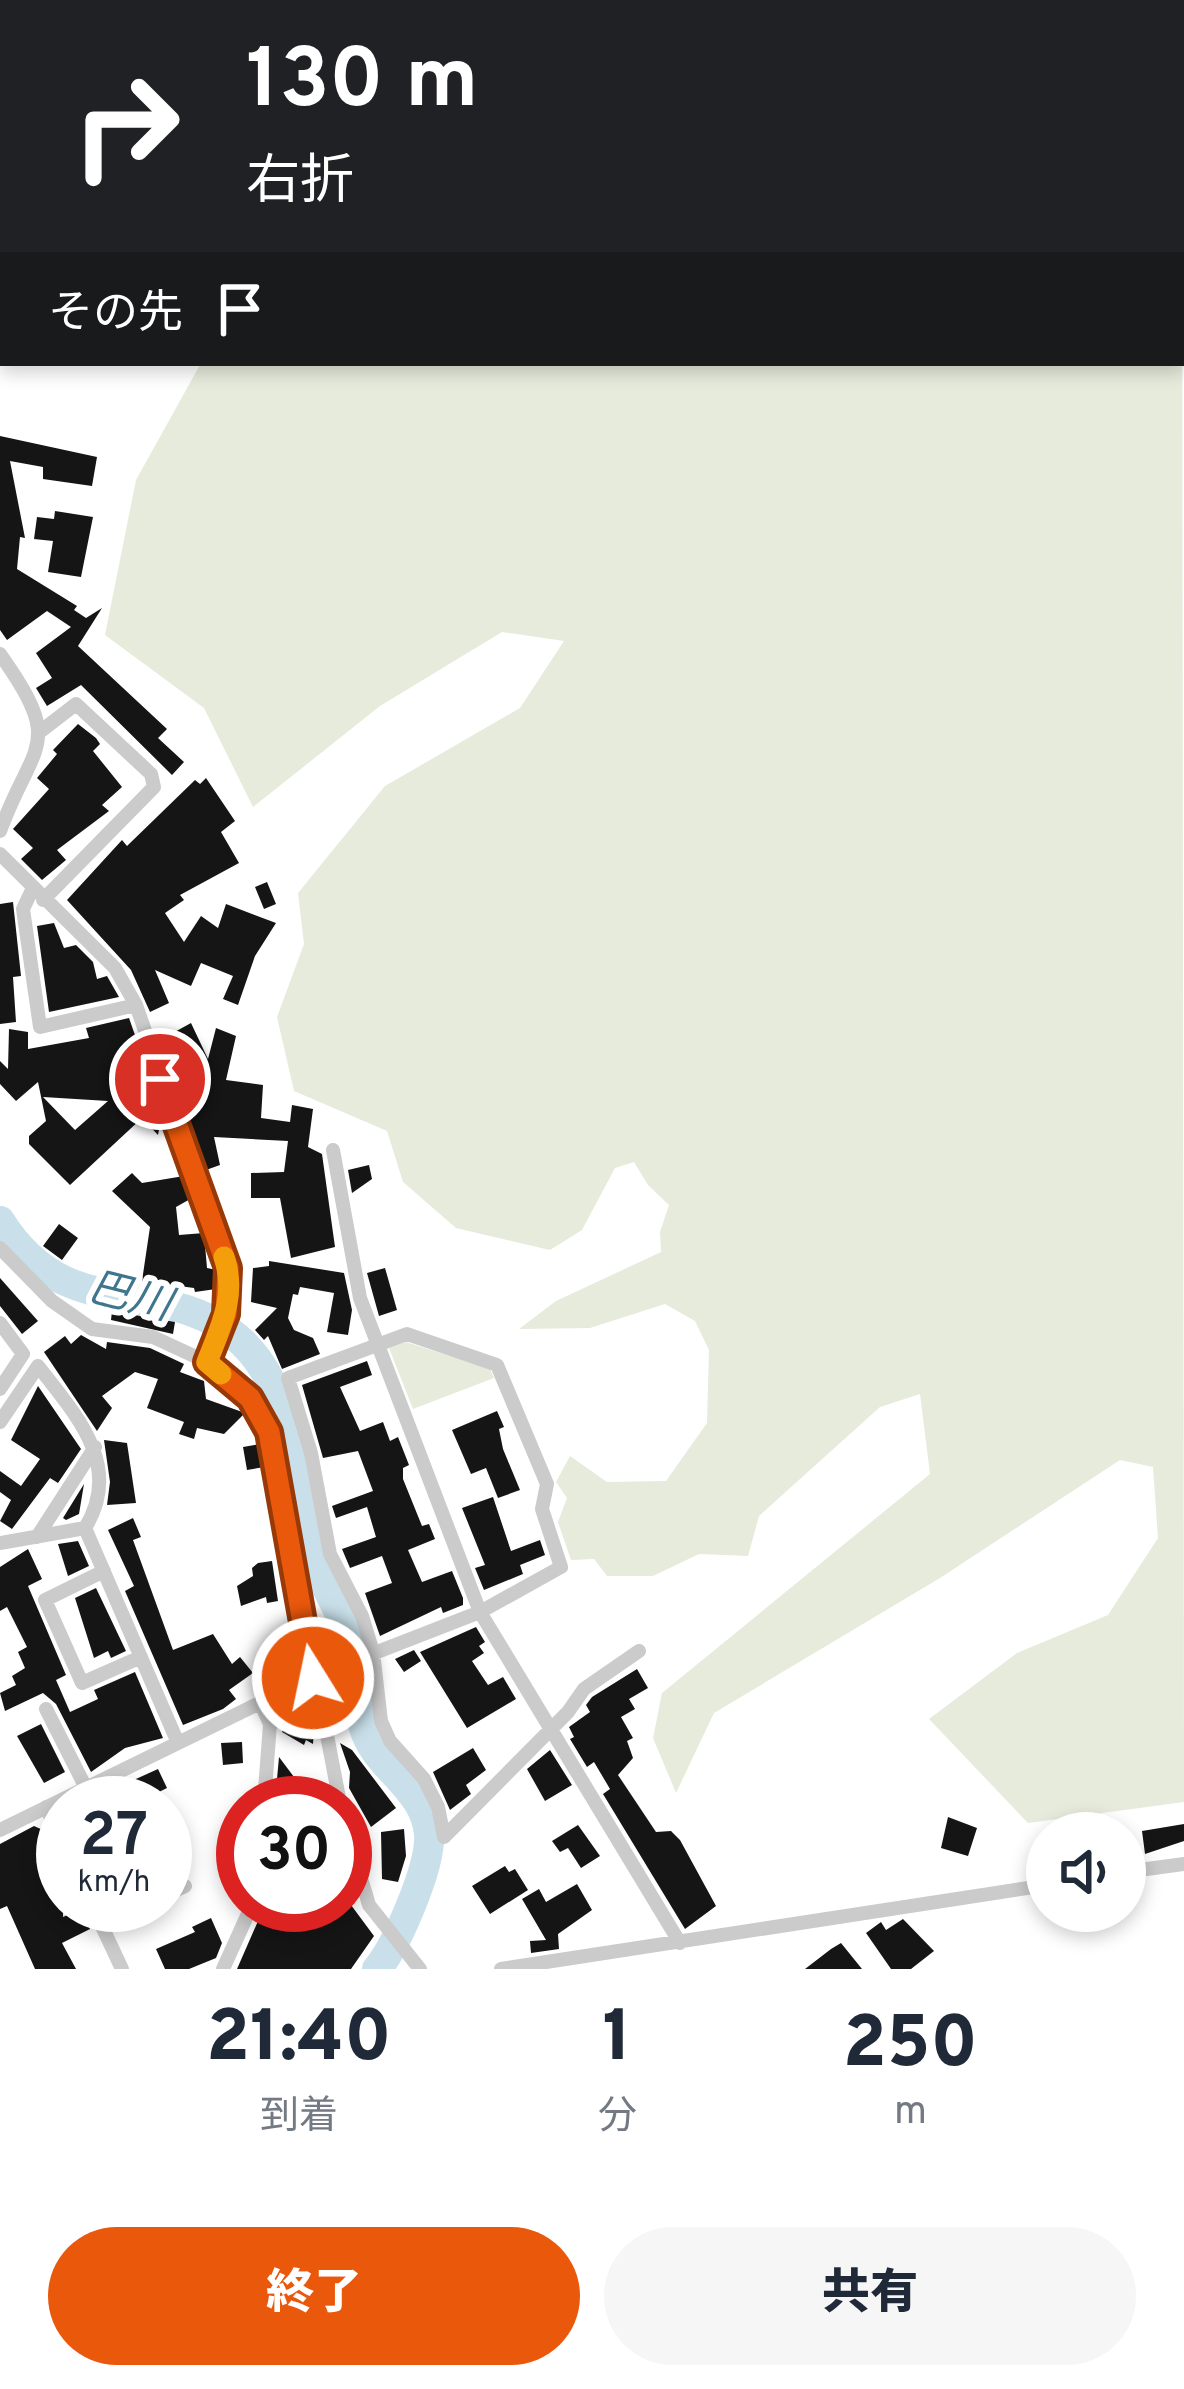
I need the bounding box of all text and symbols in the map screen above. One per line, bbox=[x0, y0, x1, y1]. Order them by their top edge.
text: 130 m bbox=[246, 31, 478, 137]
icon: right bbox=[48, 48, 204, 204]
text: 右折 bbox=[246, 150, 354, 219]
icon: arrive bbox=[207, 276, 273, 342]
text: その先 bbox=[48, 287, 183, 344]
pin bbox=[109, 1028, 211, 1130]
icon: arrive bbox=[127, 1046, 193, 1112]
water label: 巴川 bbox=[82, 1263, 180, 1336]
position arrow bbox=[250, 1615, 376, 1741]
speed limit sign: 30 bbox=[216, 1776, 372, 1932]
text: 27 bbox=[80, 1801, 148, 1877]
map controls bbox=[1026, 1812, 1146, 1932]
button: sound bbox=[1026, 1812, 1146, 1932]
text: km/h bbox=[78, 1865, 150, 1902]
text: 21:40 bbox=[206, 1995, 392, 2087]
text: 1 bbox=[603, 1995, 632, 2087]
text: 250 bbox=[843, 2001, 978, 2093]
text: m bbox=[894, 2089, 927, 2138]
text: 到着 bbox=[260, 2094, 338, 2143]
text: 分 bbox=[598, 2094, 637, 2143]
button: 終了 bbox=[48, 2227, 580, 2365]
button: 共有 bbox=[604, 2227, 1136, 2365]

